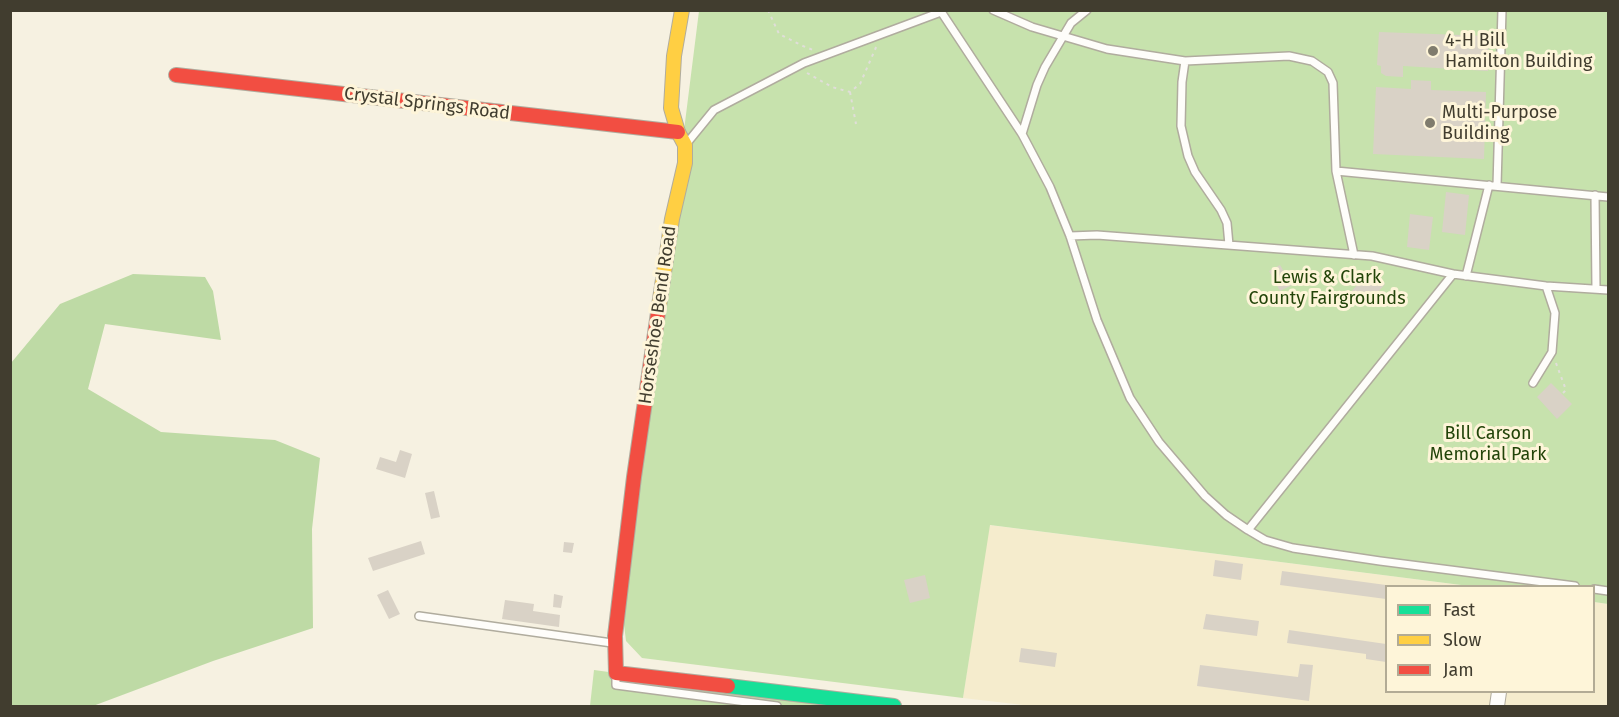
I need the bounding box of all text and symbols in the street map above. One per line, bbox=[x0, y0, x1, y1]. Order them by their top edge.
place label: 4-H Bill Hamilton Building bbox=[1445, 30, 1592, 72]
marker: 4-H Bill Hamilton Building bbox=[1426, 44, 1440, 58]
street label: Crystal Springs Road bbox=[343, 83, 511, 125]
place label: Multi-Purpose Building bbox=[1442, 102, 1557, 144]
marker: Multi-Purpose Building bbox=[1423, 116, 1437, 130]
street label: Horseshoe Bend Road bbox=[635, 224, 681, 406]
park label: Lewis & Clark County Fairgrounds bbox=[1248, 267, 1406, 310]
park label: Bill Carson Memorial Park bbox=[1430, 423, 1546, 466]
legend bbox=[1385, 585, 1595, 693]
text: Fast bbox=[1443, 599, 1475, 621]
text: Slow bbox=[1443, 629, 1481, 651]
text: Jam bbox=[1443, 659, 1474, 681]

